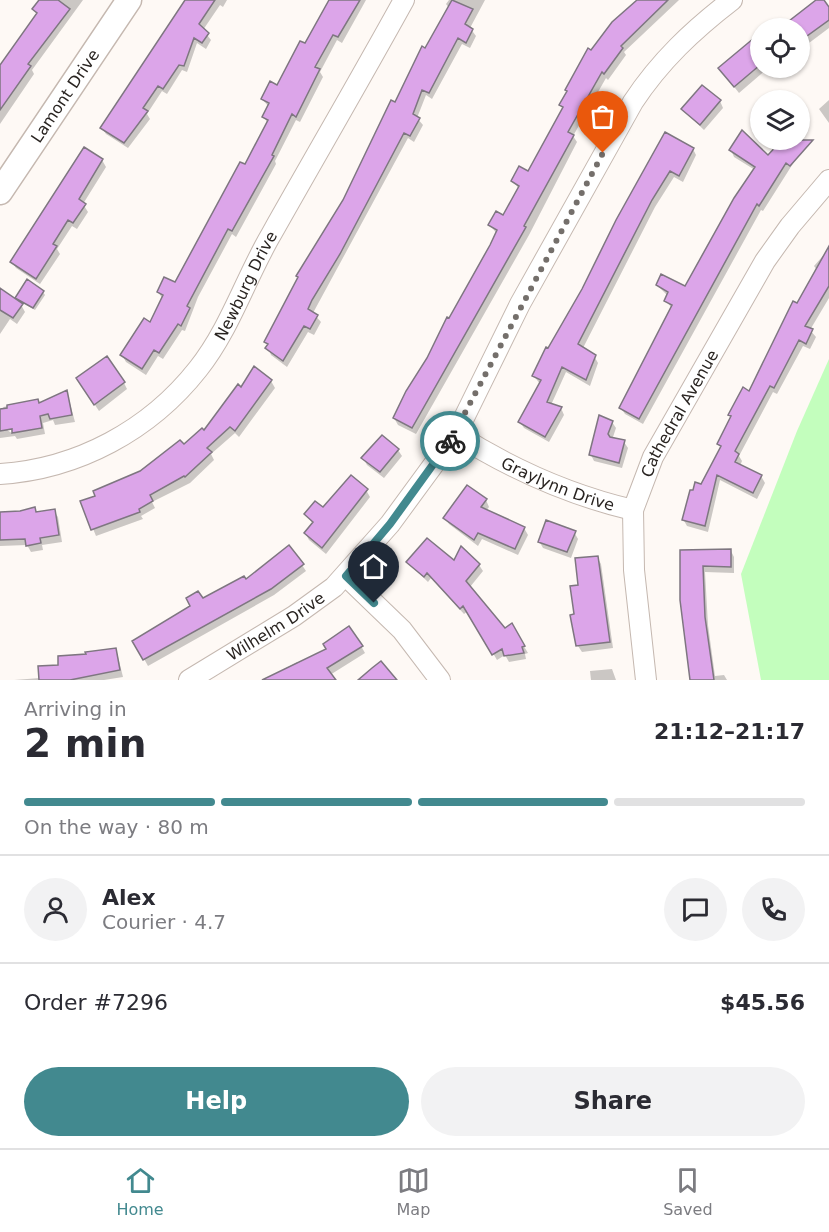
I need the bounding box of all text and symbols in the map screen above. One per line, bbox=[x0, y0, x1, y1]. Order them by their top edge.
map controls bbox=[750, 18, 810, 150]
button: locate bbox=[750, 18, 810, 78]
street label: Lamont Drive bbox=[27, 46, 103, 146]
button: layers bbox=[750, 90, 810, 150]
pin bbox=[577, 91, 628, 153]
icon: bag bbox=[586, 100, 619, 133]
street label: Newburg Drive bbox=[211, 228, 281, 344]
street label: Cathedral Avenue bbox=[637, 347, 722, 480]
courier bbox=[420, 411, 480, 471]
icon: bike bbox=[434, 425, 467, 458]
street label: Graylynn Drive bbox=[498, 453, 617, 515]
pin bbox=[348, 541, 399, 603]
icon: home bbox=[357, 550, 390, 583]
street label: Wilhelm Drive bbox=[224, 588, 328, 665]
text: Arriving in bbox=[24, 697, 127, 721]
text: 21:12–21:17 bbox=[654, 719, 805, 744]
text: 2 min bbox=[24, 721, 146, 766]
text: On the way · 80 m bbox=[24, 815, 209, 839]
button: person bbox=[24, 878, 87, 941]
button: chat bbox=[664, 878, 727, 941]
button: phone bbox=[742, 878, 805, 941]
text: Alex bbox=[102, 885, 156, 910]
text: Courier · 4.7 bbox=[102, 910, 226, 934]
text: Order #7296 bbox=[24, 990, 168, 1015]
text: $45.56 bbox=[720, 990, 805, 1015]
button: Help bbox=[24, 1067, 409, 1136]
button: Share bbox=[421, 1067, 805, 1136]
tab: Home bbox=[116, 1164, 164, 1219]
tab: Map bbox=[397, 1164, 430, 1219]
tab: Saved bbox=[663, 1164, 713, 1219]

